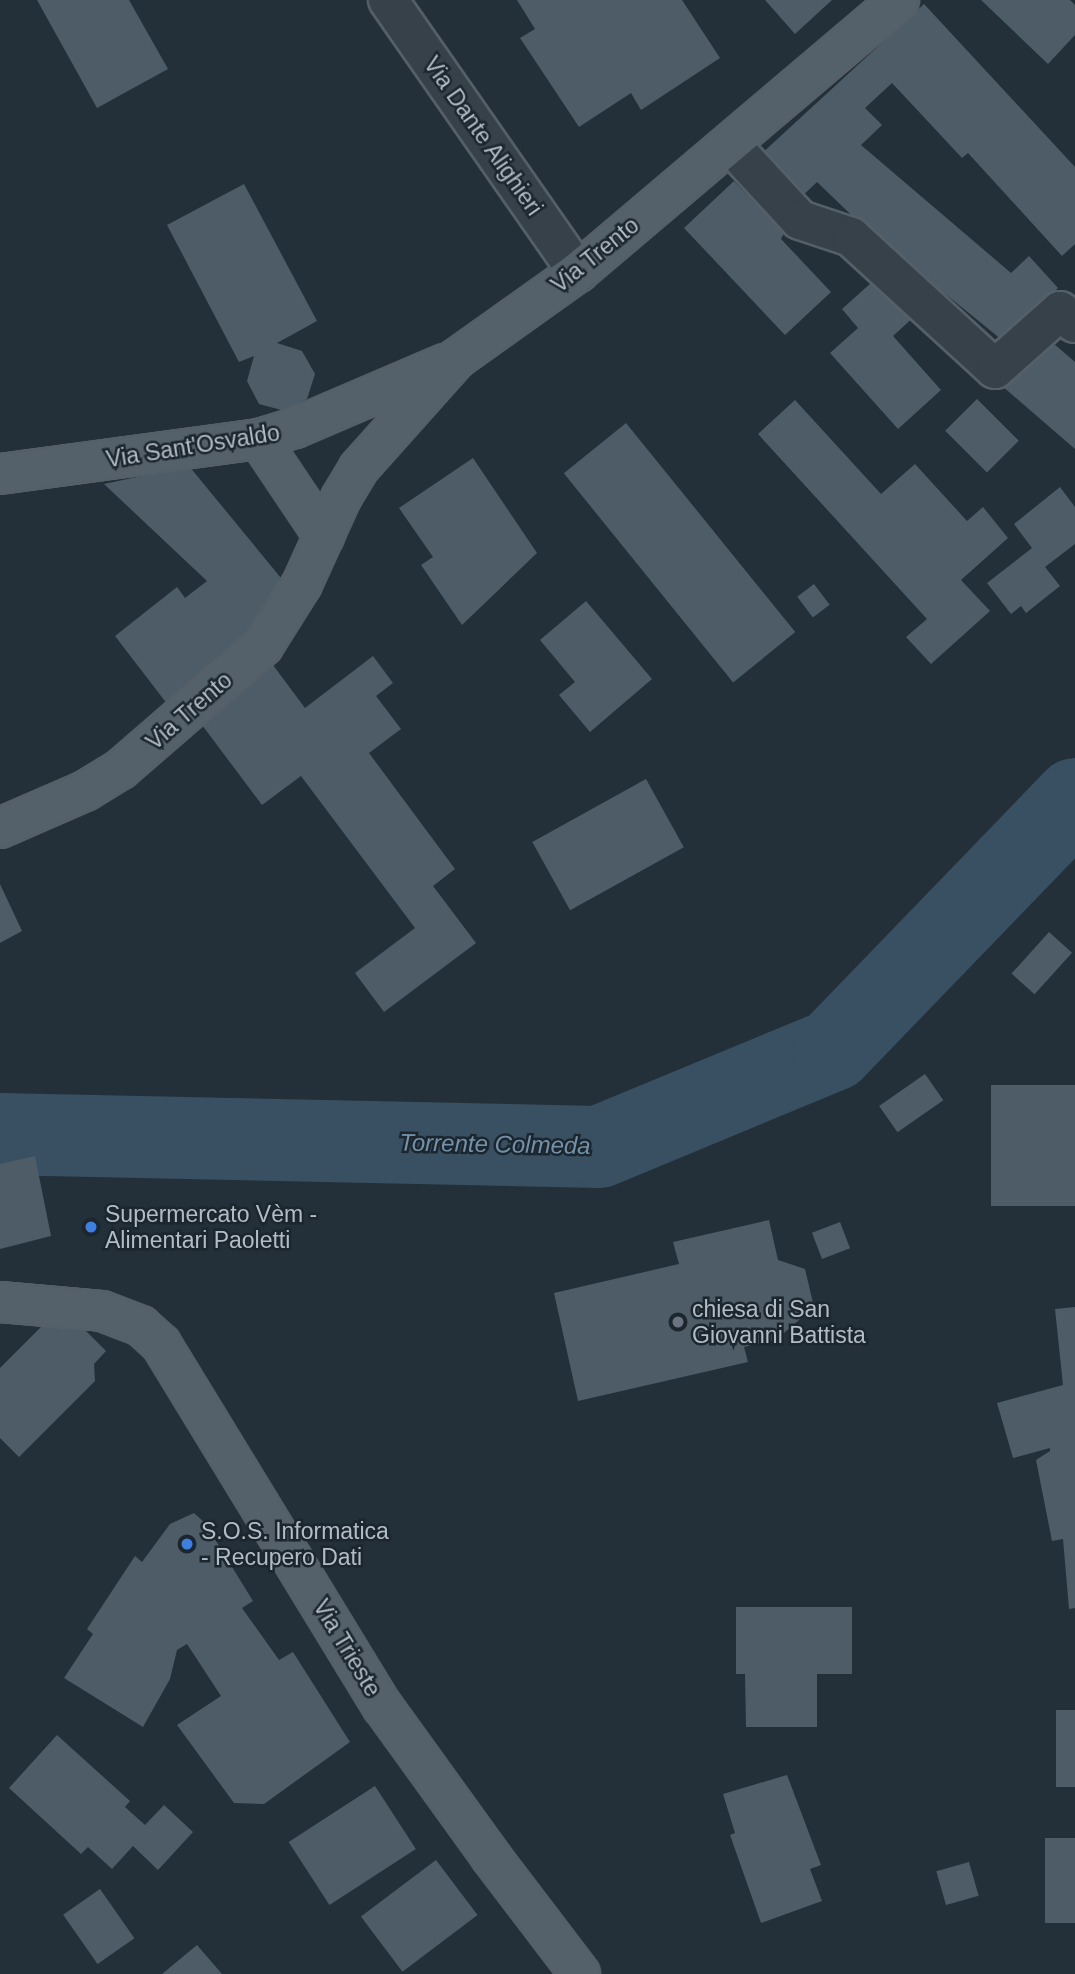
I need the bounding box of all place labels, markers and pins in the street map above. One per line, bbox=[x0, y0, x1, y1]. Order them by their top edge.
place label: Supermercato Vèm - Alimentari Paoletti bbox=[105, 1200, 317, 1254]
marker: Supermercato Vèm - Alimentari Paoletti bbox=[83, 1219, 99, 1235]
place label: chiesa di San Giovanni Battista bbox=[692, 1295, 866, 1349]
marker: chiesa di San Giovanni Battista bbox=[670, 1314, 686, 1330]
place label: S.O.S. Informatica - Recupero Dati bbox=[201, 1517, 389, 1571]
marker: S.O.S. Informatica - Recupero Dati bbox=[179, 1536, 195, 1552]

